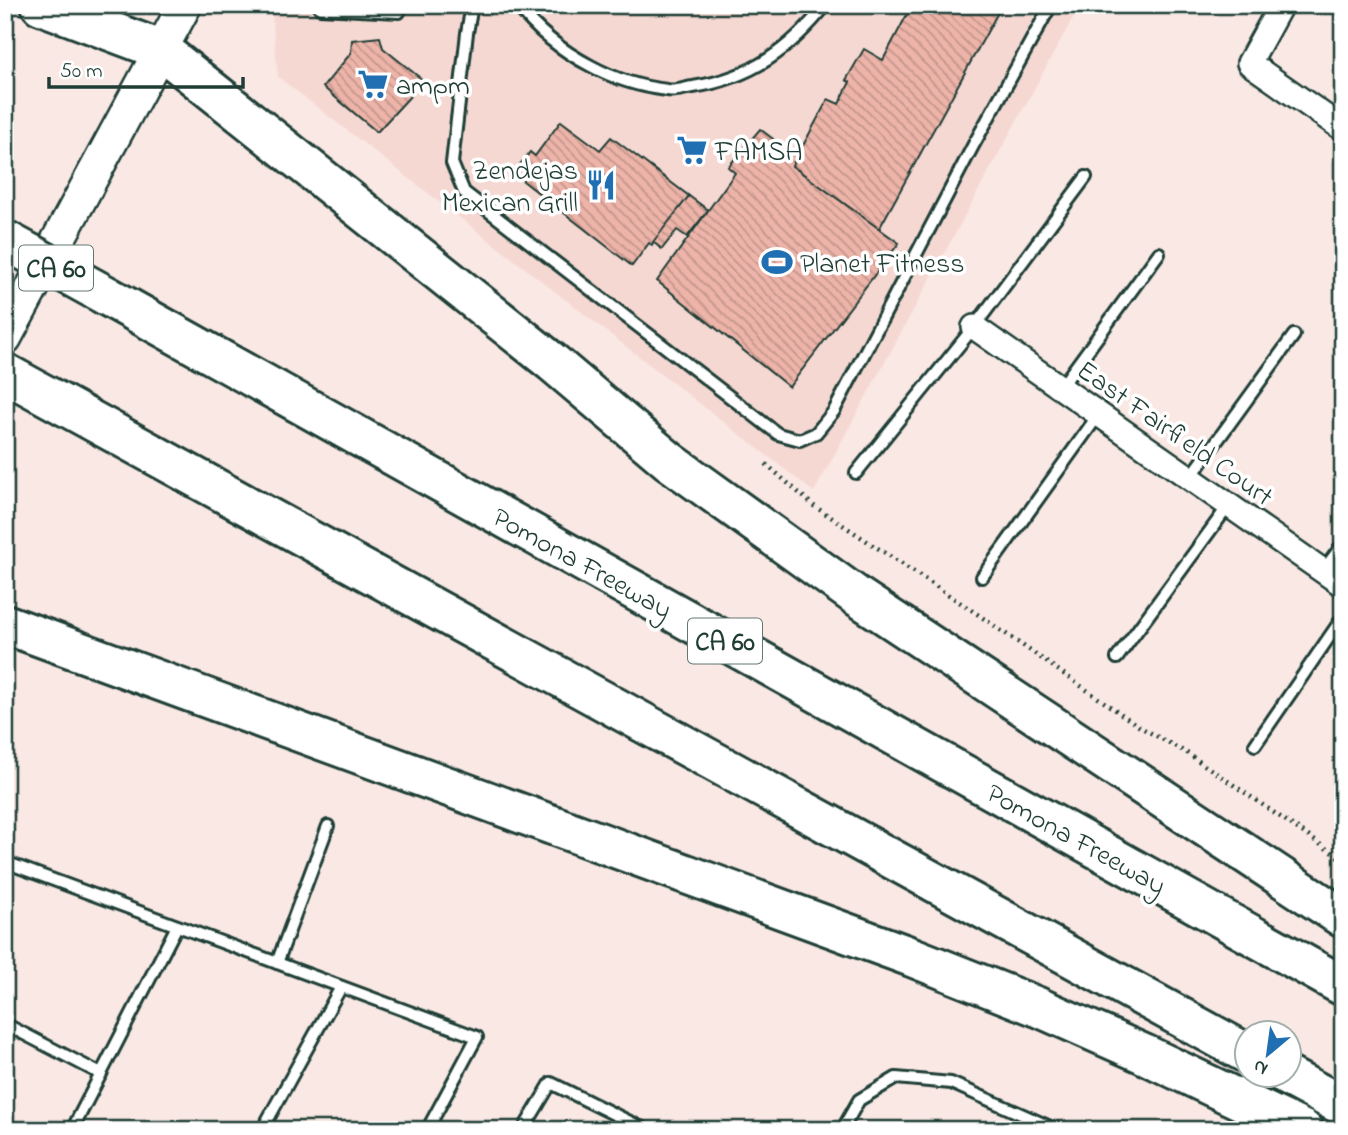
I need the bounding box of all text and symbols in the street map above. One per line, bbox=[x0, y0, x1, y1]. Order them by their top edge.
scale bar bbox=[49, 46, 243, 90]
text: 50 m bbox=[60, 57, 103, 87]
supermarket icon: ampm bbox=[356, 67, 390, 101]
place label: ampm bbox=[396, 67, 470, 108]
supermarket icon: FAMSA bbox=[675, 133, 709, 167]
place label: FAMSA bbox=[714, 133, 803, 174]
place label: Zendejas Mexican Grill bbox=[442, 152, 578, 225]
restaurant icon: Zendejas Mexican Grill bbox=[584, 168, 618, 202]
sports icon: Planet Fitness bbox=[760, 245, 794, 279]
place label: Planet Fitness bbox=[800, 245, 965, 286]
road number: CA 60 bbox=[19, 246, 93, 290]
street label: East Fairfield Court bbox=[1067, 352, 1281, 518]
street label: Pomona Freeway bbox=[484, 499, 679, 631]
road number: CA 60 bbox=[688, 618, 762, 664]
street label: Pomona Freeway bbox=[978, 775, 1173, 907]
north arrow bbox=[1232, 1020, 1302, 1090]
text: N bbox=[1249, 1052, 1273, 1082]

